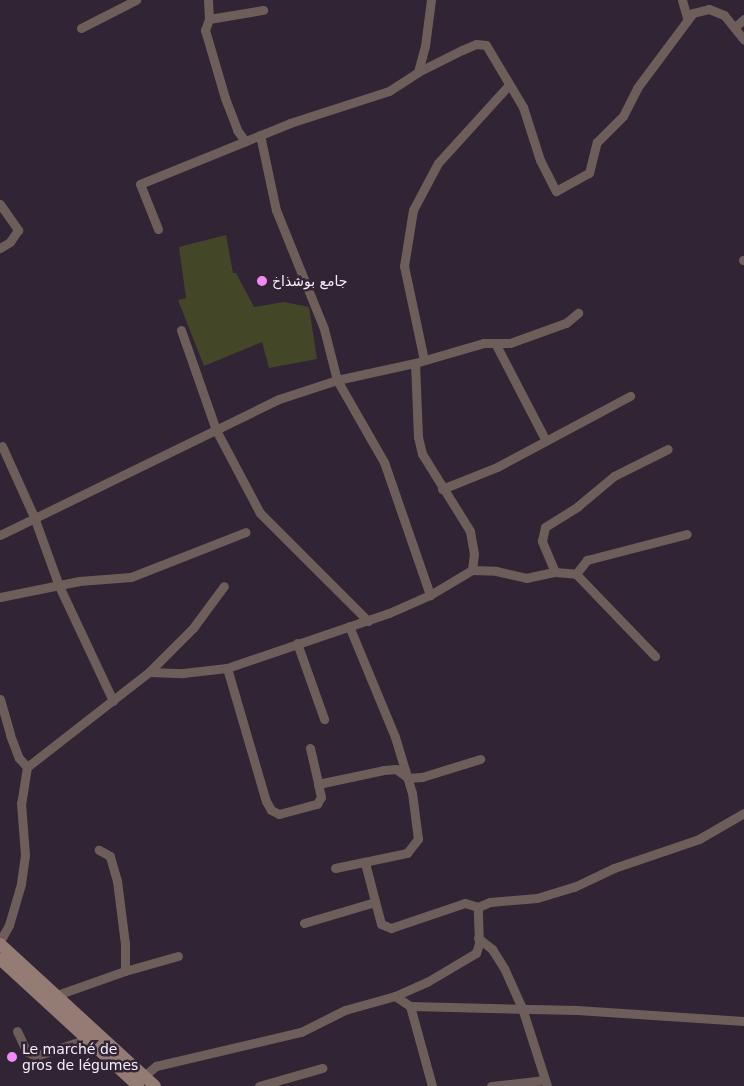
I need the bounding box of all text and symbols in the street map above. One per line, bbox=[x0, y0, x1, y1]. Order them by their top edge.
place label: جامع بوشذاخ bbox=[272, 273, 347, 289]
marker: جامع بوشذاخ bbox=[256, 275, 268, 287]
place label: Le marché de gros de légumes bbox=[22, 1041, 138, 1074]
marker: Le marché de gros de légumes bbox=[6, 1051, 18, 1063]

